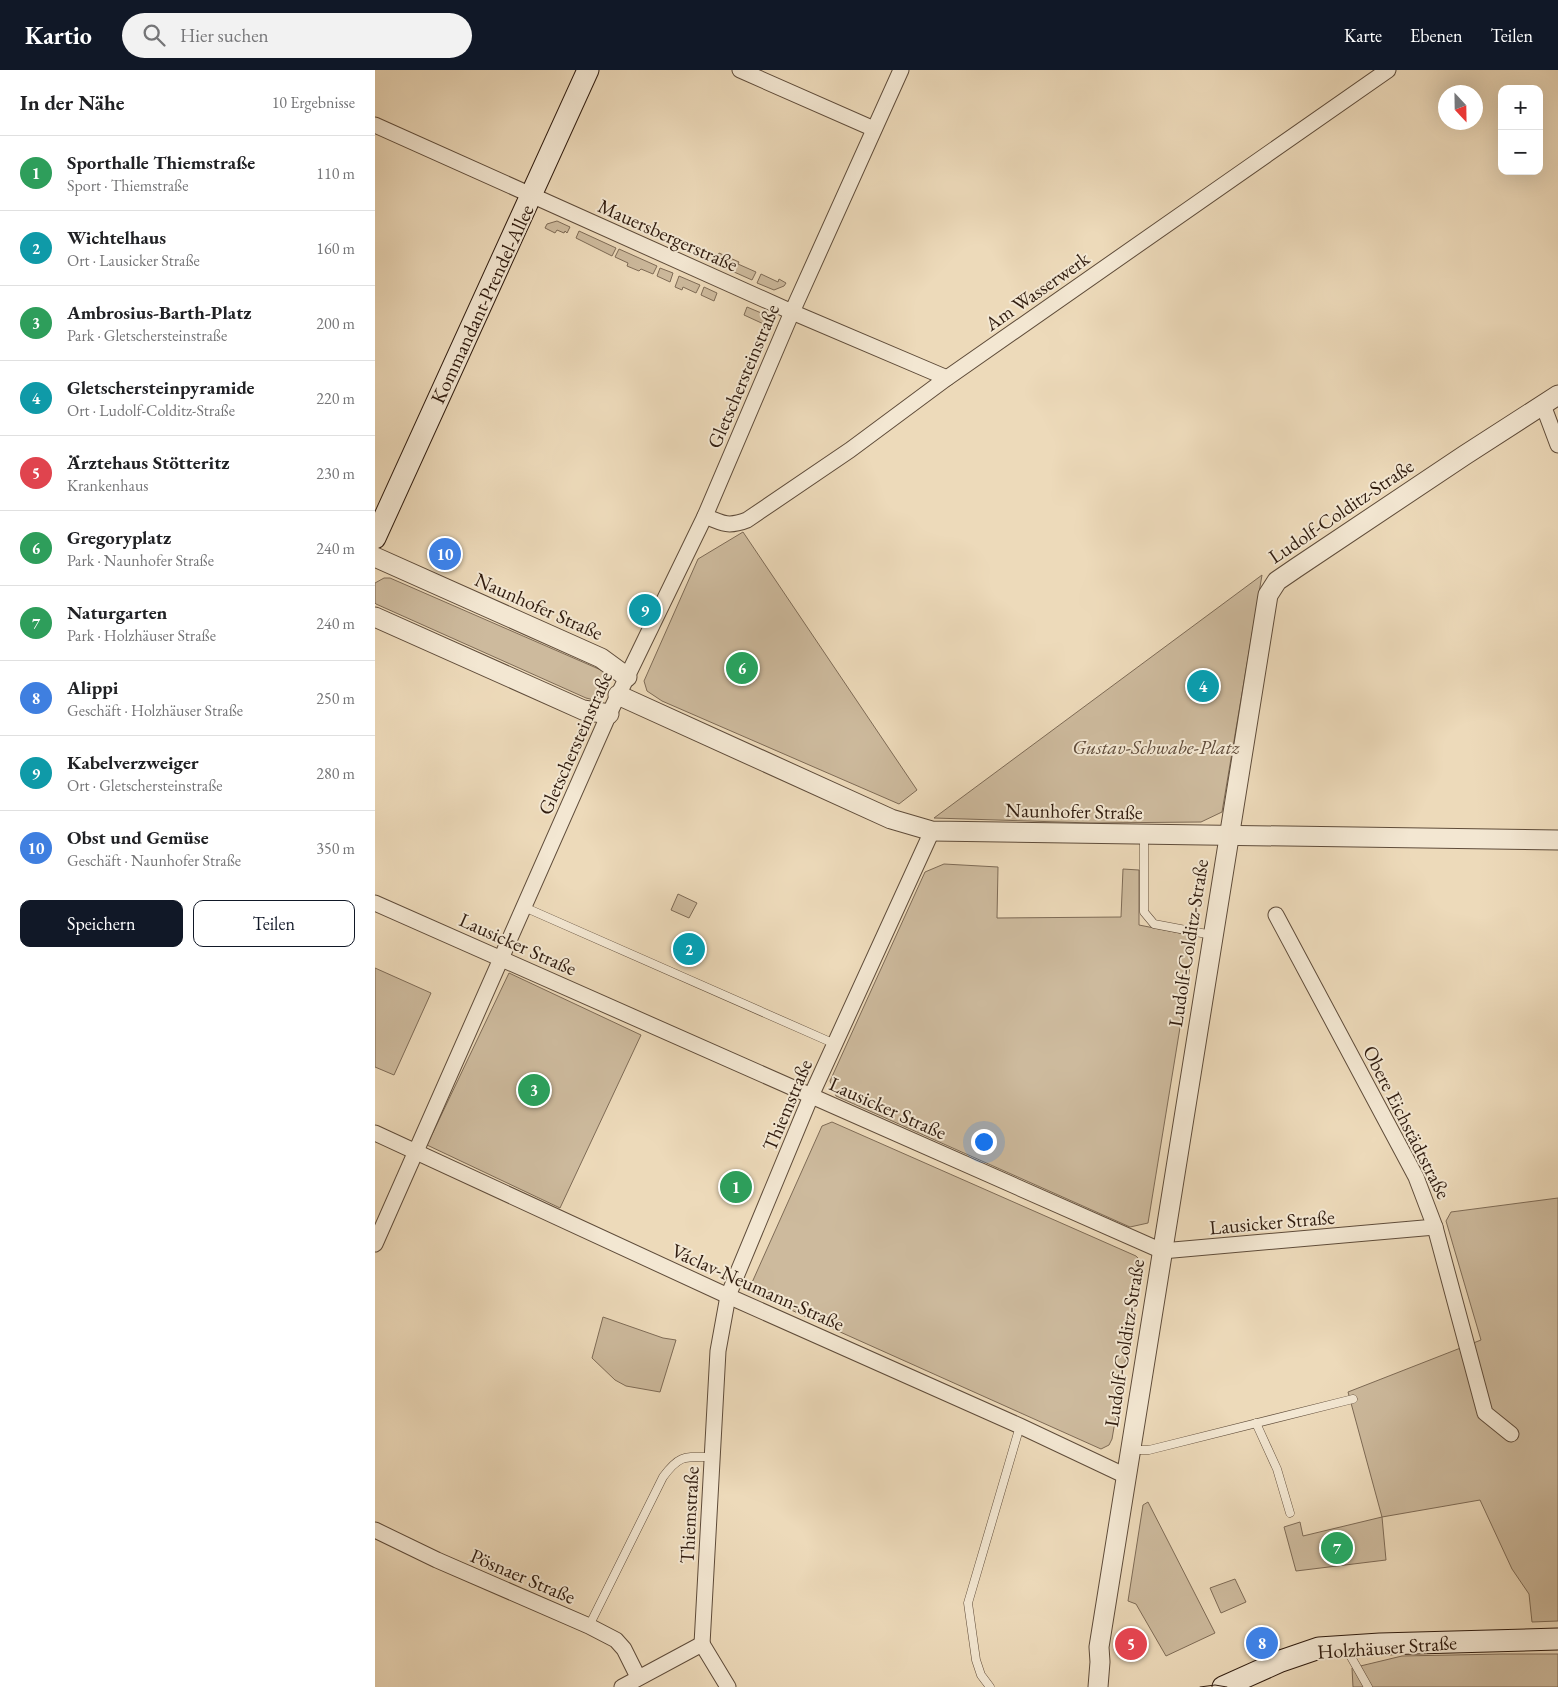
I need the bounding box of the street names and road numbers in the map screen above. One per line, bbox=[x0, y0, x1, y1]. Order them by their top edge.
street label: Mauersbergerstraße bbox=[594, 193, 742, 278]
street label: Kommandant-Prendel-Allee bbox=[424, 200, 540, 408]
street label: Am Wasserwerk bbox=[979, 245, 1095, 337]
street label: Gletschersteinstraße bbox=[701, 300, 785, 452]
street label: Ludolf-Colditz-Straße bbox=[1263, 453, 1419, 569]
street label: Naunhofer Straße bbox=[471, 566, 607, 646]
street label: Gletschersteinstraße bbox=[532, 667, 618, 819]
street label: Naunhofer Straße bbox=[1005, 797, 1143, 825]
street label: Ludolf-Colditz-Straße bbox=[1162, 857, 1214, 1029]
street label: Lausicker Straße bbox=[455, 907, 581, 982]
street label: Obere Eichstädtstraße bbox=[1357, 1041, 1457, 1203]
street label: Thiemstraße bbox=[756, 1055, 818, 1155]
street label: Lausicker Straße bbox=[825, 1071, 951, 1146]
street label: Lausicker Straße bbox=[1208, 1204, 1336, 1240]
street label: Václav-Neumann-Straße bbox=[667, 1237, 849, 1337]
street label: Ludolf-Colditz-Straße bbox=[1098, 1257, 1150, 1429]
street label: Thiemstraße bbox=[673, 1466, 705, 1564]
street label: Pösnaer Straße bbox=[467, 1542, 580, 1610]
street label: Holzhäuser Straße bbox=[1316, 1629, 1458, 1665]

